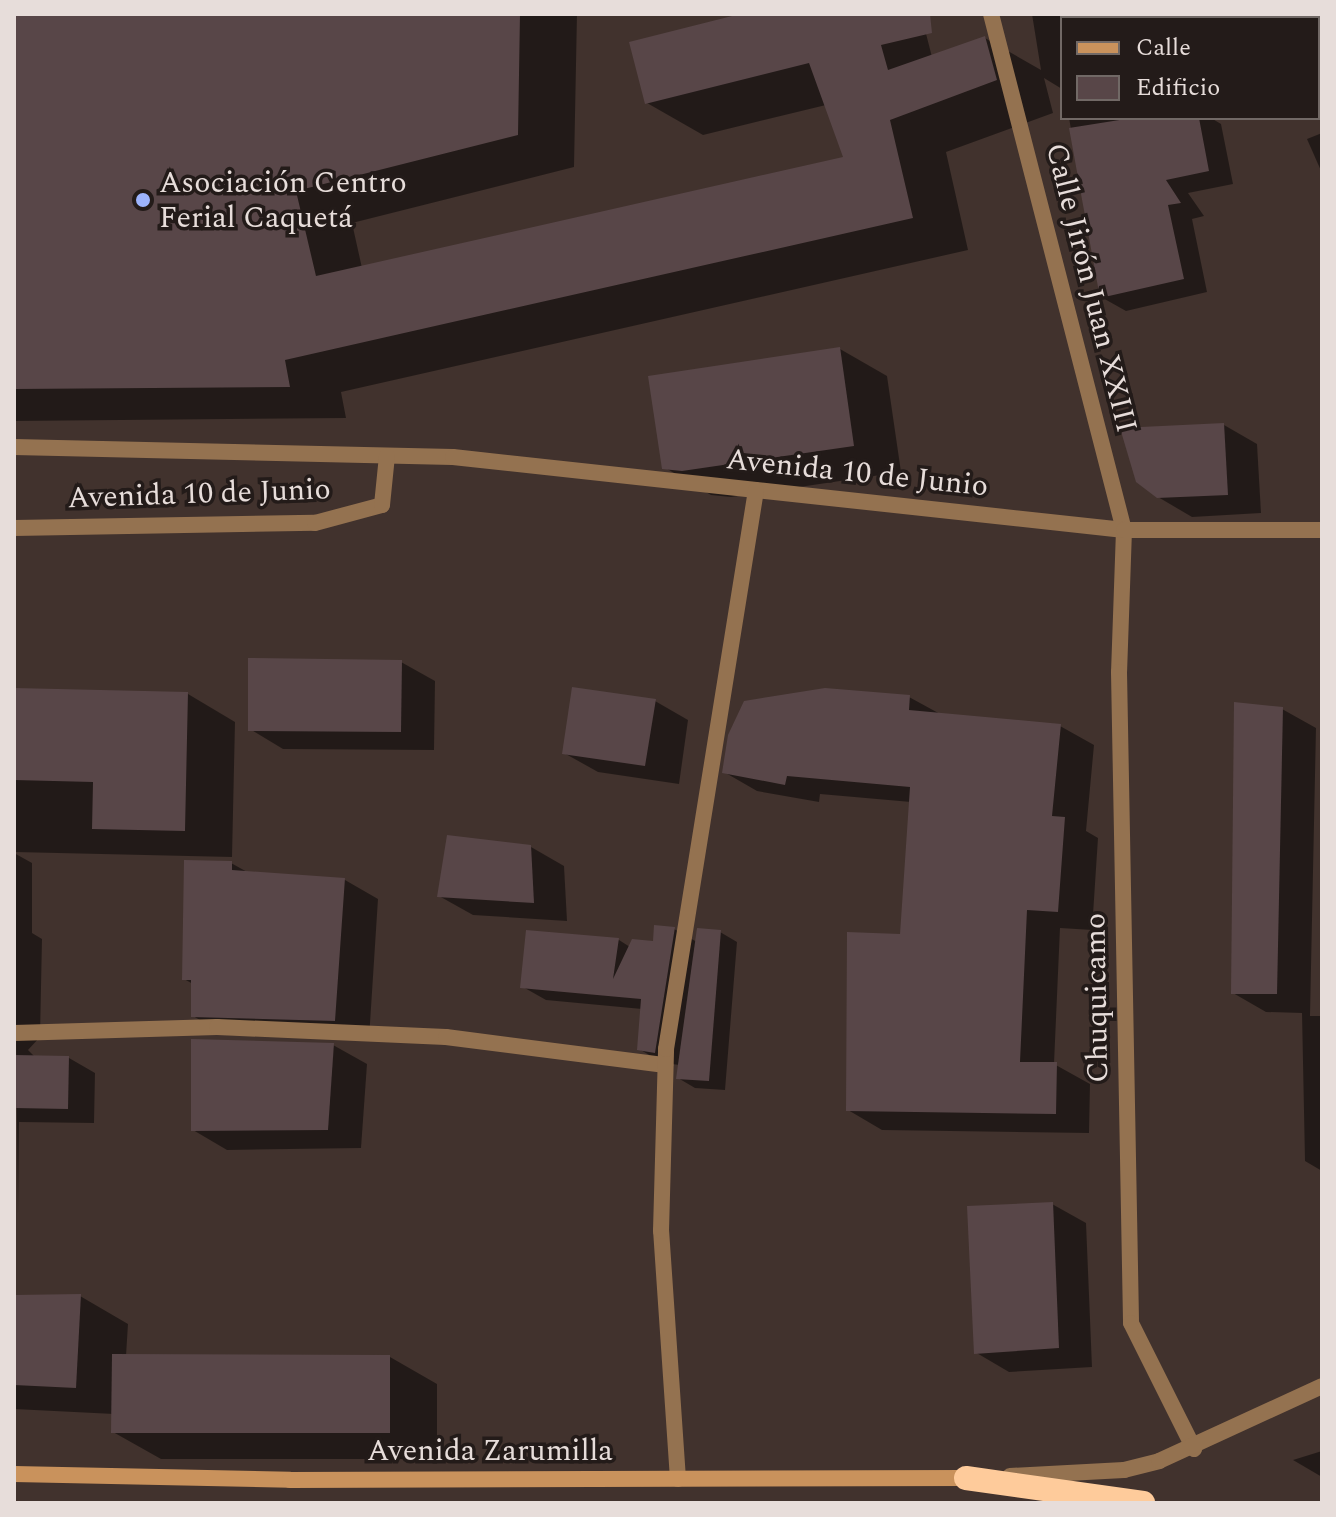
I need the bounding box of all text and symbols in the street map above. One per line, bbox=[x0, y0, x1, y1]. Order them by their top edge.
legend bbox=[1060, 16, 1320, 120]
text: Calle bbox=[1136, 30, 1191, 66]
text: Edificio bbox=[1136, 70, 1220, 106]
street label: Calle Jirón Juan XXIII bbox=[1038, 140, 1144, 436]
place label: Asociación Centro Ferial Caquetá bbox=[159, 165, 407, 236]
marker: Asociación Centro Ferial Caquetá bbox=[134, 191, 152, 209]
street label: Avenida 10 de Junio bbox=[724, 441, 990, 505]
street label: Avenida 10 de Junio bbox=[67, 471, 331, 517]
street label: Chuquicamo bbox=[1078, 913, 1116, 1083]
street label: Avenida Zarumilla bbox=[367, 1433, 613, 1469]

